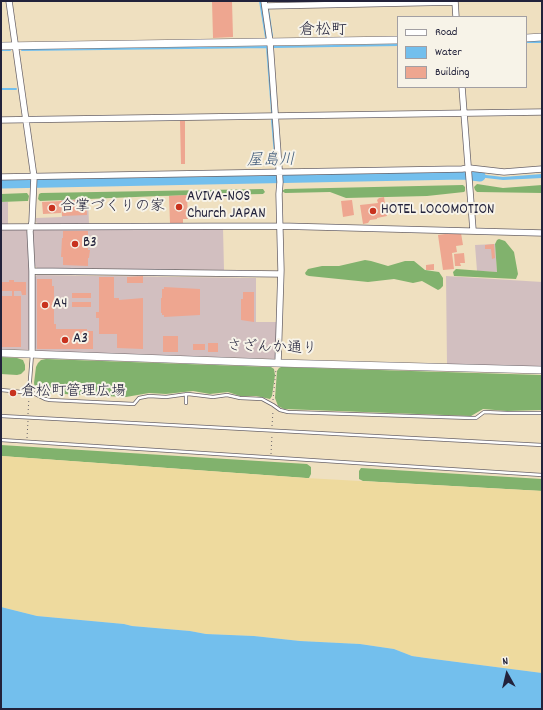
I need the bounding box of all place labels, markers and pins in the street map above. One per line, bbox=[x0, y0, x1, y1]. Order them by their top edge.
place label: AVIVA-NOS Church JAPAN bbox=[187, 189, 266, 224]
place label: 合掌づくりの家 bbox=[60, 199, 165, 217]
marker: AVIVA-NOS Church JAPAN bbox=[174, 202, 184, 212]
place label: HOTEL LOCOMOTION bbox=[381, 202, 495, 220]
marker: 合掌づくりの家 bbox=[47, 203, 57, 213]
marker: HOTEL LOCOMOTION bbox=[368, 206, 378, 216]
place label: B3 bbox=[83, 235, 97, 253]
marker: B3 bbox=[70, 239, 80, 249]
place label: A4 bbox=[53, 296, 67, 314]
marker: A4 bbox=[40, 300, 50, 310]
place label: A3 bbox=[73, 331, 88, 349]
marker: A3 bbox=[60, 335, 70, 345]
place label: 倉松町管理広場 bbox=[21, 384, 126, 402]
marker: 倉松町管理広場 bbox=[8, 388, 18, 398]

